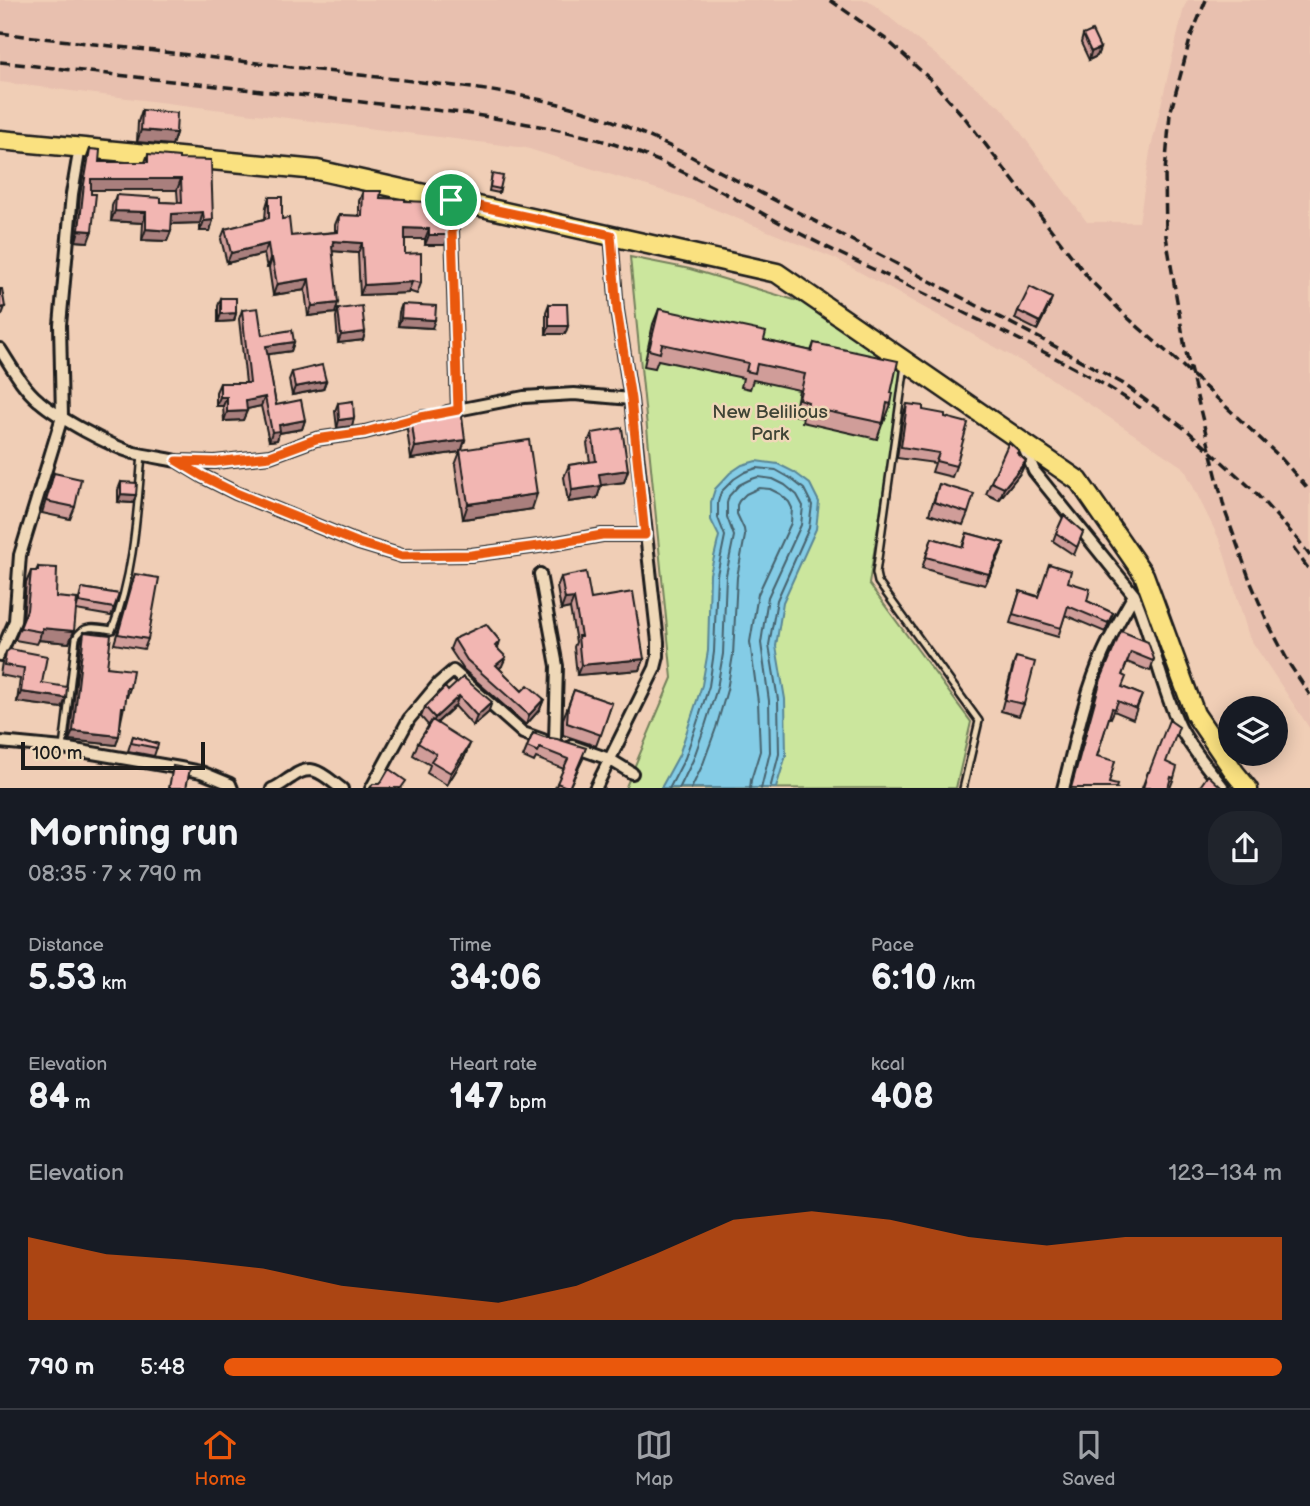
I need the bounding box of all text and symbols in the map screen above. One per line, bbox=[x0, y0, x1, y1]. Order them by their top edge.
pin bbox=[421, 170, 481, 230]
icon: arrive bbox=[432, 181, 470, 219]
park label: New Belilious Park bbox=[712, 401, 828, 446]
map controls bbox=[1218, 696, 1288, 766]
button: layers bbox=[1218, 696, 1288, 766]
scale bar bbox=[21, 740, 205, 771]
text: 100 m bbox=[32, 742, 83, 765]
text: Morning run bbox=[28, 811, 239, 856]
button: share bbox=[1208, 811, 1282, 885]
text: 08:35 · 7 × 790 m bbox=[28, 860, 202, 888]
text: Distance bbox=[28, 934, 104, 957]
text: Time bbox=[449, 934, 491, 957]
text: Pace bbox=[871, 934, 914, 957]
text: 5.53 bbox=[28, 957, 97, 1000]
text: 34:06 bbox=[449, 957, 542, 1000]
text: 6:10 bbox=[871, 957, 937, 1000]
text: km bbox=[97, 972, 127, 995]
text: /km bbox=[937, 972, 976, 995]
text: Elevation bbox=[28, 1053, 107, 1076]
text: Heart rate bbox=[449, 1053, 537, 1076]
text: kcal bbox=[871, 1053, 905, 1076]
text: 84 bbox=[28, 1076, 70, 1119]
text: 147 bbox=[449, 1076, 504, 1119]
text: 408 bbox=[871, 1076, 934, 1119]
text: m bbox=[70, 1091, 91, 1114]
text: bpm bbox=[504, 1091, 547, 1114]
text: Elevation bbox=[28, 1159, 124, 1187]
text: 123–134 m bbox=[1168, 1159, 1282, 1187]
text: 790 m bbox=[28, 1353, 94, 1381]
text: 5:48 bbox=[140, 1353, 185, 1381]
tab: Home bbox=[194, 1426, 246, 1491]
tab: Map bbox=[635, 1426, 673, 1491]
tab: Saved bbox=[1062, 1426, 1116, 1491]

